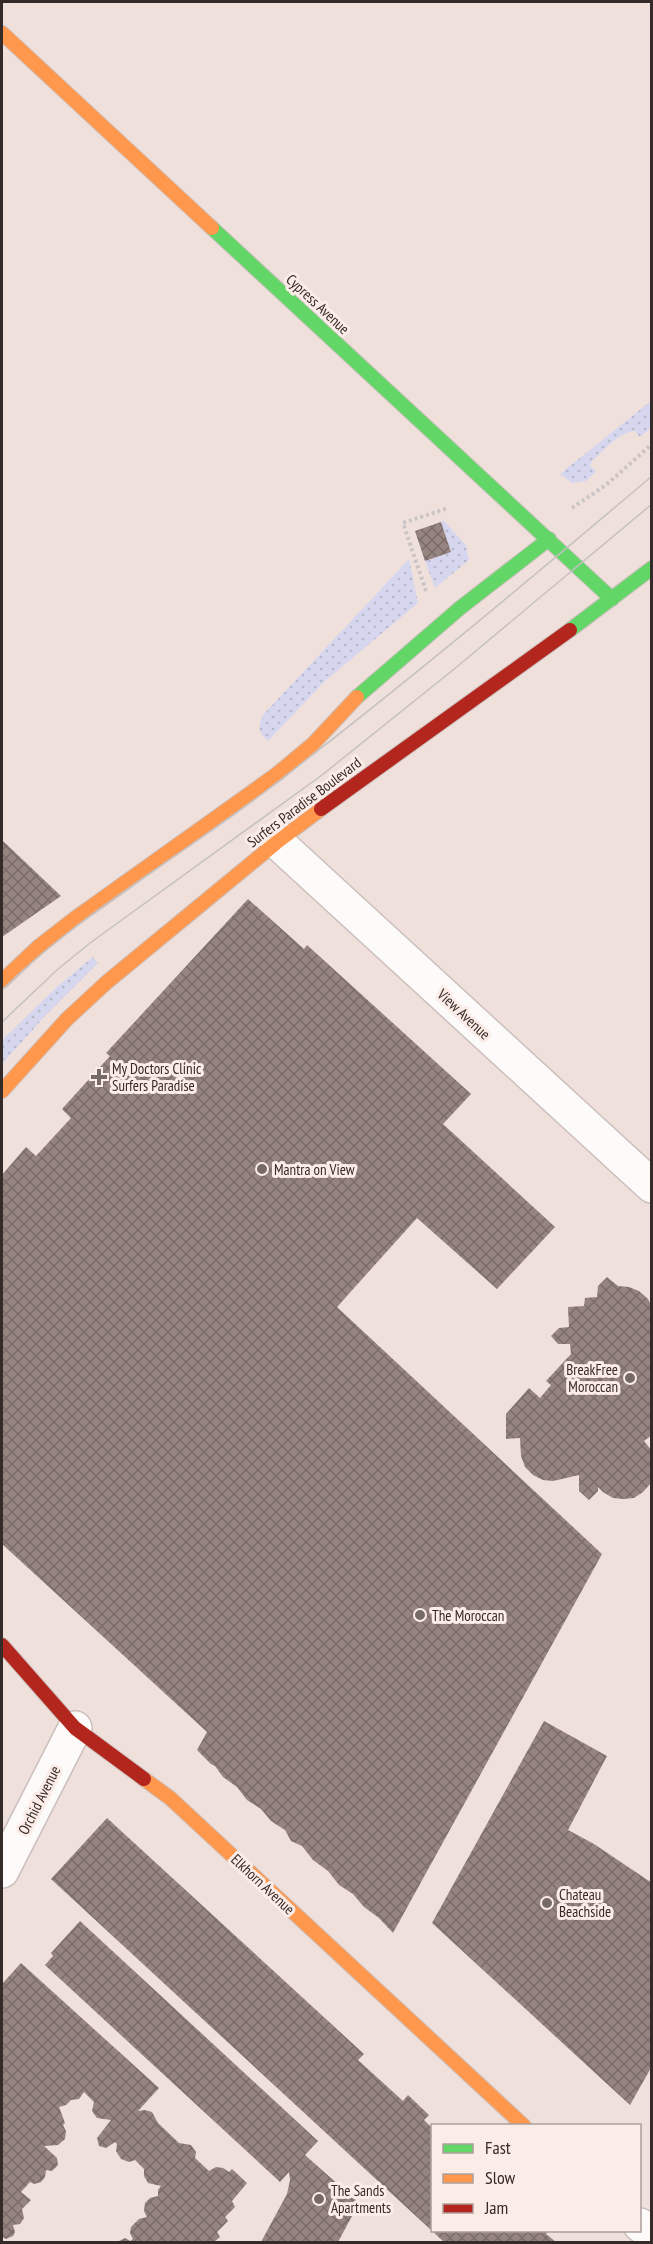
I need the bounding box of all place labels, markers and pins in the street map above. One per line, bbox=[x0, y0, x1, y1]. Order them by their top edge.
place label: My Doctors Clinic Surfers Paradise bbox=[112, 1059, 202, 1095]
marker: My Doctors Clinic Surfers Paradise bbox=[90, 1068, 108, 1086]
place label: Mantra on View bbox=[274, 1160, 355, 1179]
marker: Mantra on View bbox=[255, 1162, 269, 1176]
place label: BreakFree Moroccan bbox=[566, 1360, 618, 1396]
marker: BreakFree Moroccan bbox=[623, 1371, 637, 1385]
place label: The Moroccan bbox=[432, 1606, 504, 1625]
marker: The Moroccan bbox=[413, 1608, 427, 1622]
place label: Chateau Beachside bbox=[559, 1885, 611, 1921]
marker: Chateau Beachside bbox=[540, 1896, 554, 1910]
place label: The Sands Apartments bbox=[331, 2181, 391, 2217]
marker: The Sands Apartments bbox=[312, 2192, 326, 2206]

